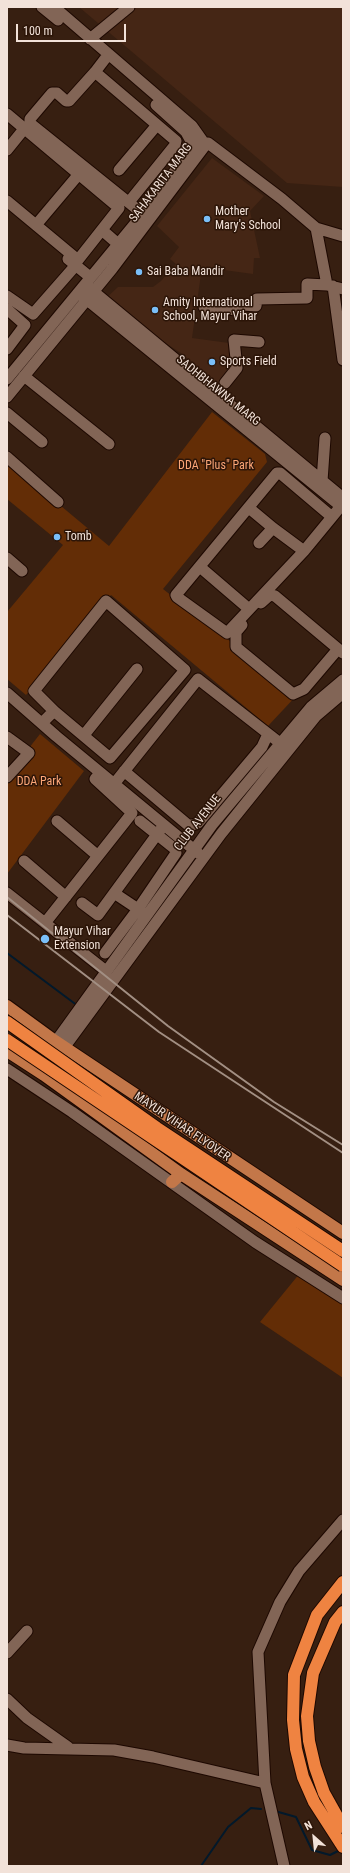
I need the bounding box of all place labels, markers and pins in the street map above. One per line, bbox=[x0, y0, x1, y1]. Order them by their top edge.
place label: Mother Mary's School bbox=[215, 205, 281, 233]
marker: Mother Mary's School bbox=[202, 214, 212, 224]
place label: Sai Baba Mandir bbox=[147, 265, 224, 279]
marker: Sai Baba Mandir bbox=[134, 267, 144, 277]
place label: Amity International School, Mayur Vihar bbox=[163, 296, 257, 324]
marker: Amity International School, Mayur Vihar bbox=[150, 305, 160, 315]
place label: Sports Field bbox=[220, 355, 277, 369]
marker: Sports Field bbox=[207, 357, 217, 367]
place label: Tomb bbox=[65, 530, 92, 544]
marker: Tomb bbox=[52, 532, 62, 542]
place label: Mayur Vihar Extension bbox=[54, 925, 111, 953]
marker: Mayur Vihar Extension bbox=[39, 933, 51, 945]

